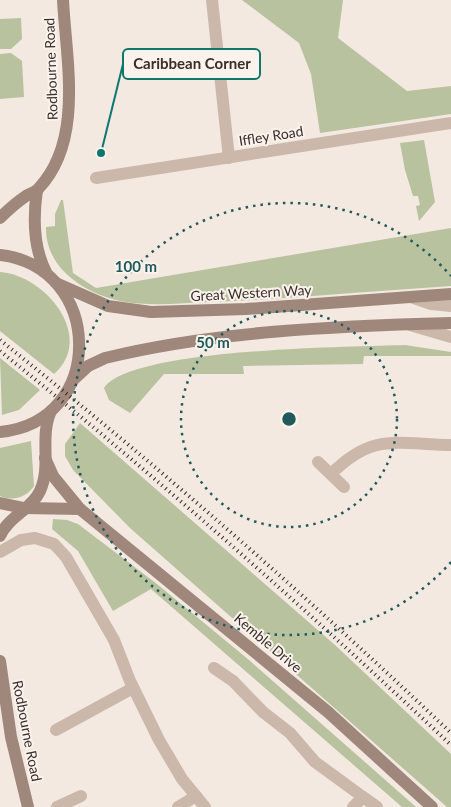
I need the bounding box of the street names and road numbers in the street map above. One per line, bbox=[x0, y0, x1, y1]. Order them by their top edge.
street label: Rodbourne Road bbox=[40, 17, 61, 121]
street label: Iffley Road bbox=[237, 122, 304, 149]
street label: Great Western Way bbox=[190, 281, 313, 304]
street label: Kemble Drive bbox=[231, 609, 306, 676]
street label: Rodbourne Road bbox=[9, 679, 46, 783]

